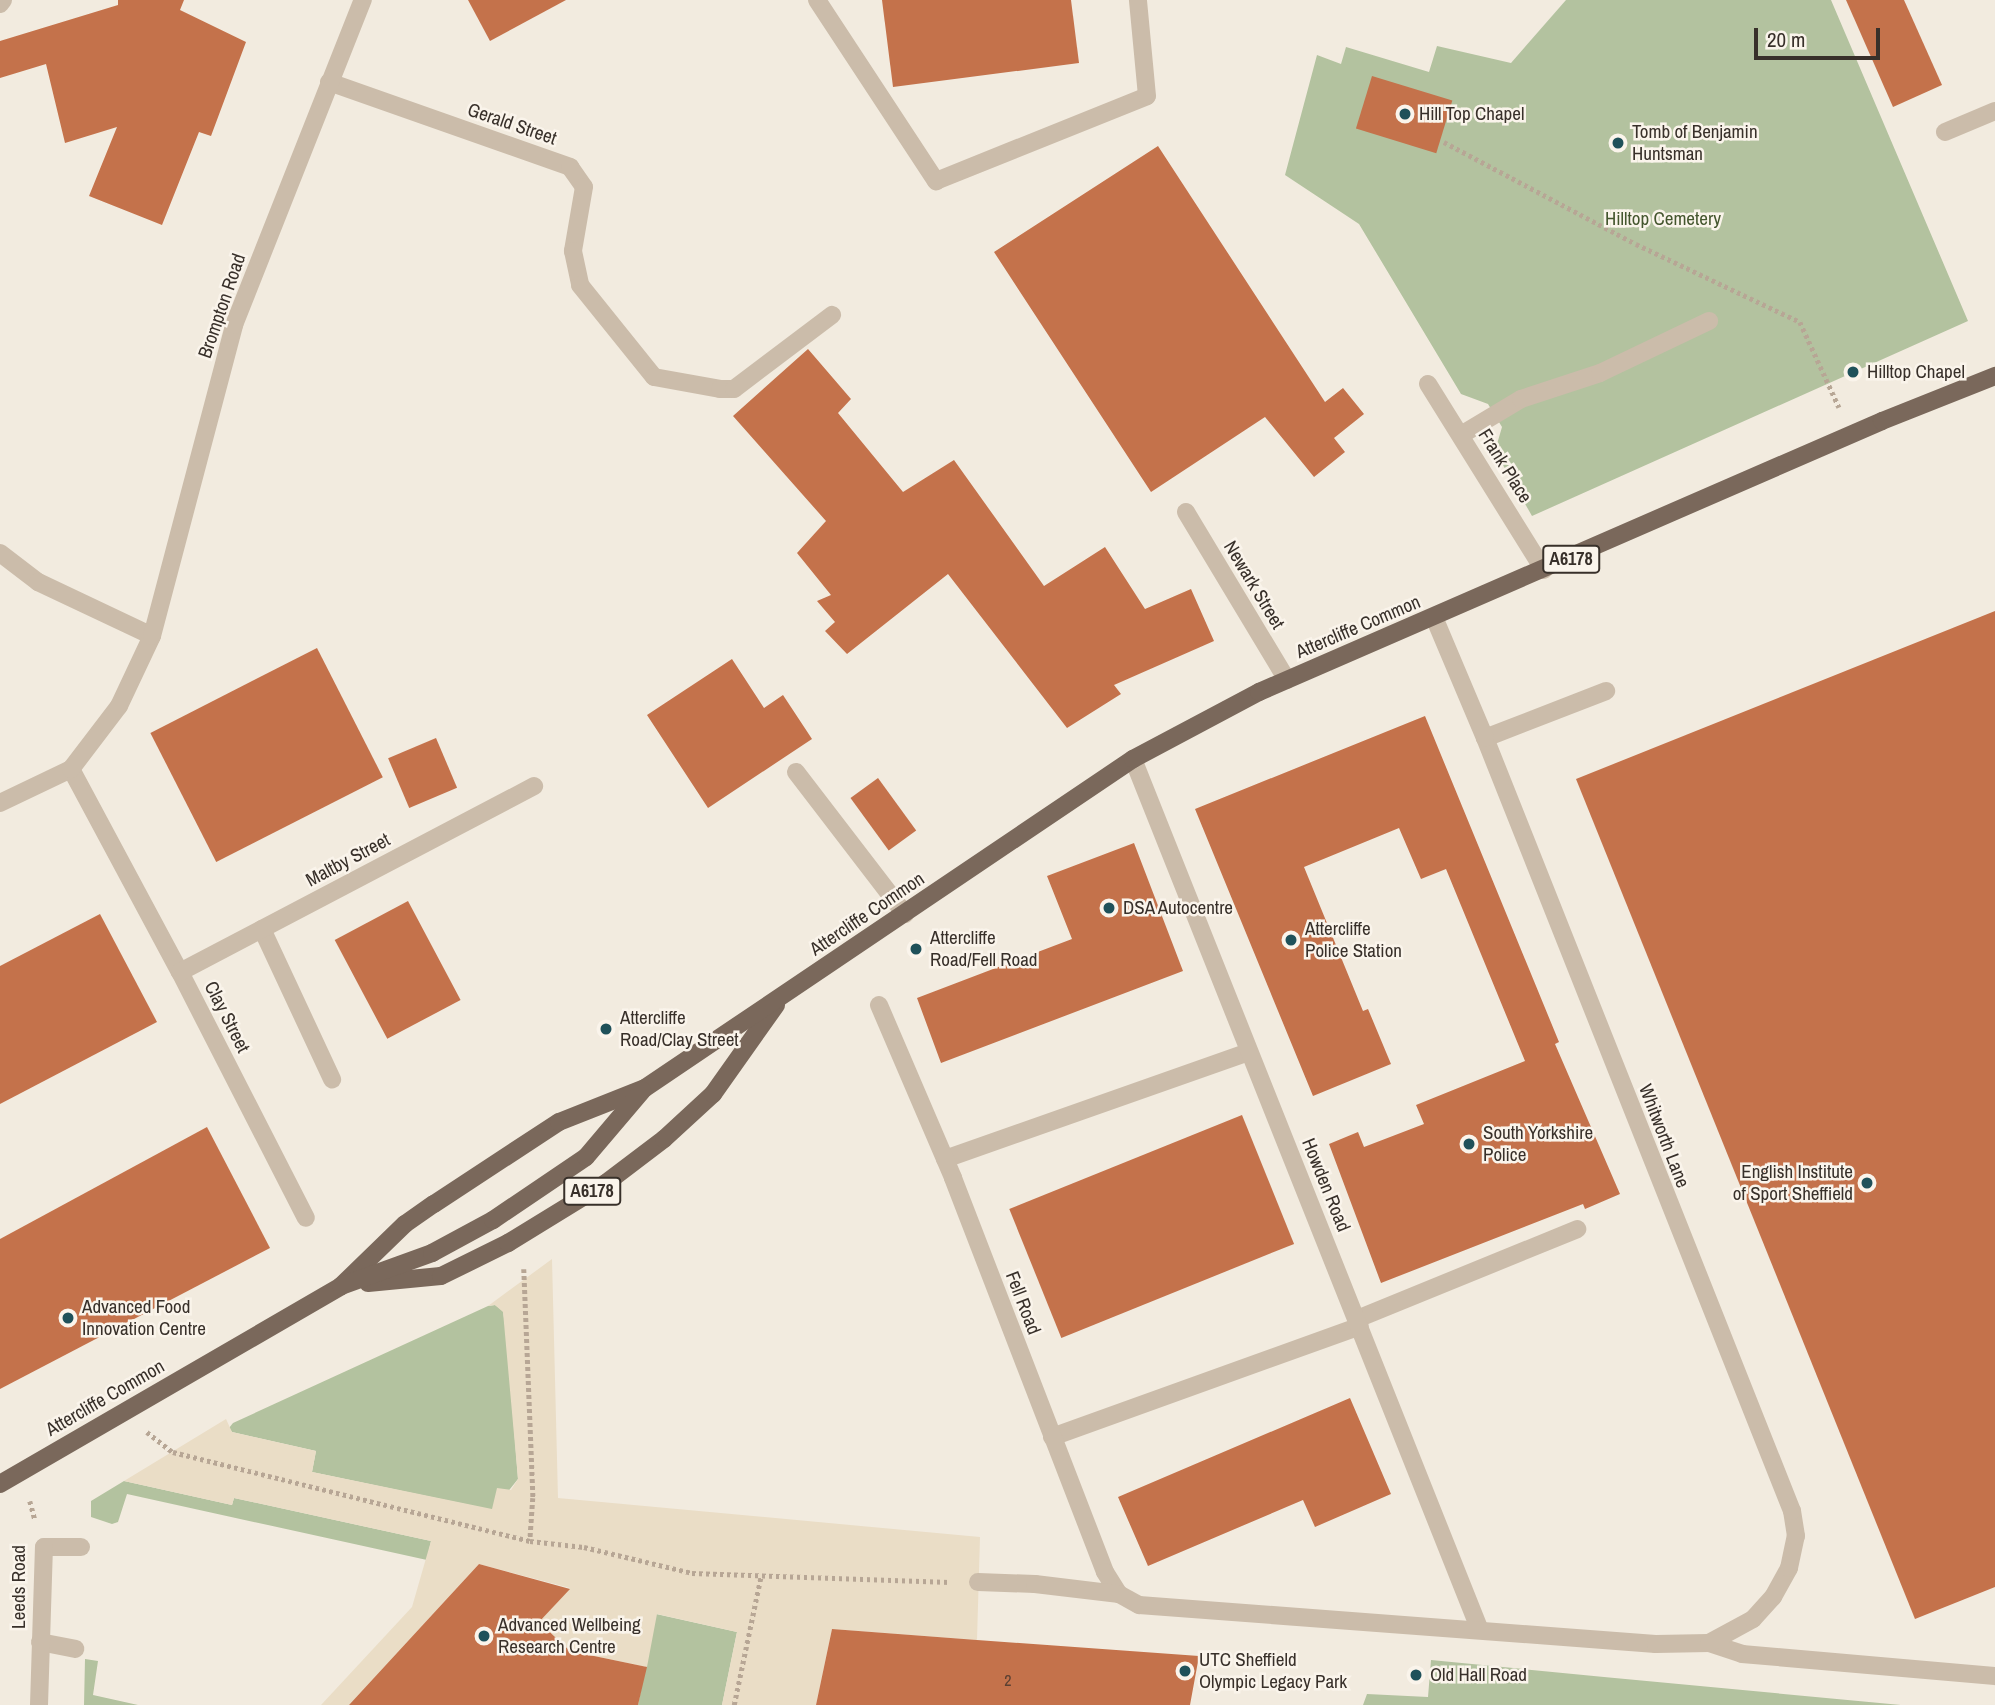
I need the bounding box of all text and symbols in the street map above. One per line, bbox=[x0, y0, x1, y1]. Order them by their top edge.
scale bar bbox=[1757, 14, 1883, 58]
text: 20 m bbox=[1767, 25, 1805, 54]
street label: Gerald Street bbox=[464, 98, 560, 150]
place label: Hill Top Chapel bbox=[1419, 103, 1525, 125]
marker: Hill Top Chapel bbox=[1397, 106, 1413, 122]
place label: Tomb of Benjamin Huntsman bbox=[1632, 121, 1758, 165]
marker: Tomb of Benjamin Huntsman bbox=[1610, 135, 1626, 151]
park label: Hilltop Cemetery bbox=[1605, 208, 1721, 230]
street label: Brompton Road bbox=[193, 251, 251, 361]
place label: Hilltop Chapel bbox=[1867, 361, 1965, 383]
marker: Hilltop Chapel bbox=[1845, 364, 1861, 380]
street label: Frank Place bbox=[1473, 425, 1537, 507]
street label: Newark Street bbox=[1219, 537, 1289, 633]
road number: A6178 bbox=[1541, 544, 1601, 574]
street label: Attercliffe Common bbox=[1292, 591, 1424, 663]
street label: Maltby Street bbox=[302, 828, 394, 892]
street label: Attercliffe Common bbox=[805, 867, 929, 961]
place label: DSA Autocentre bbox=[1123, 897, 1235, 919]
marker: DSA Autocentre bbox=[1101, 900, 1117, 916]
place label: Attercliffe Police Station bbox=[1305, 918, 1402, 962]
place label: Attercliffe Road/Fell Road bbox=[930, 927, 1037, 971]
marker: Attercliffe Police Station bbox=[1283, 932, 1299, 948]
marker: Attercliffe Road/Fell Road bbox=[908, 941, 924, 957]
street label: Clay Street bbox=[199, 977, 255, 1057]
place label: Attercliffe Road/Clay Street bbox=[620, 1007, 739, 1051]
marker: Attercliffe Road/Clay Street bbox=[598, 1021, 614, 1037]
street label: Whitworth Lane bbox=[1634, 1081, 1694, 1191]
place label: South Yorkshire Police bbox=[1483, 1122, 1593, 1166]
street label: Howden Road bbox=[1297, 1135, 1355, 1235]
marker: South Yorkshire Police bbox=[1461, 1136, 1477, 1152]
place label: English Institute of Sport Sheffield bbox=[1733, 1161, 1853, 1205]
marker: English Institute of Sport Sheffield bbox=[1859, 1175, 1875, 1191]
road number: A6178 bbox=[562, 1176, 622, 1206]
street label: Fell Road bbox=[1001, 1268, 1045, 1338]
place label: Advanced Food Innovation Centre bbox=[82, 1296, 206, 1340]
marker: Advanced Food Innovation Centre bbox=[60, 1310, 76, 1326]
street label: Attercliffe Common bbox=[42, 1355, 168, 1441]
street label: Leeds Road bbox=[8, 1545, 30, 1629]
place label: Advanced Wellbeing Research Centre bbox=[498, 1614, 641, 1658]
marker: Advanced Wellbeing Research Centre bbox=[476, 1628, 492, 1644]
place label: UTC Sheffield Olympic Legacy Park bbox=[1199, 1649, 1347, 1693]
marker: UTC Sheffield Olympic Legacy Park bbox=[1177, 1663, 1193, 1679]
place label: Old Hall Road bbox=[1430, 1664, 1527, 1686]
marker: Old Hall Road bbox=[1408, 1667, 1424, 1683]
house number: 2 bbox=[1004, 1670, 1012, 1690]

